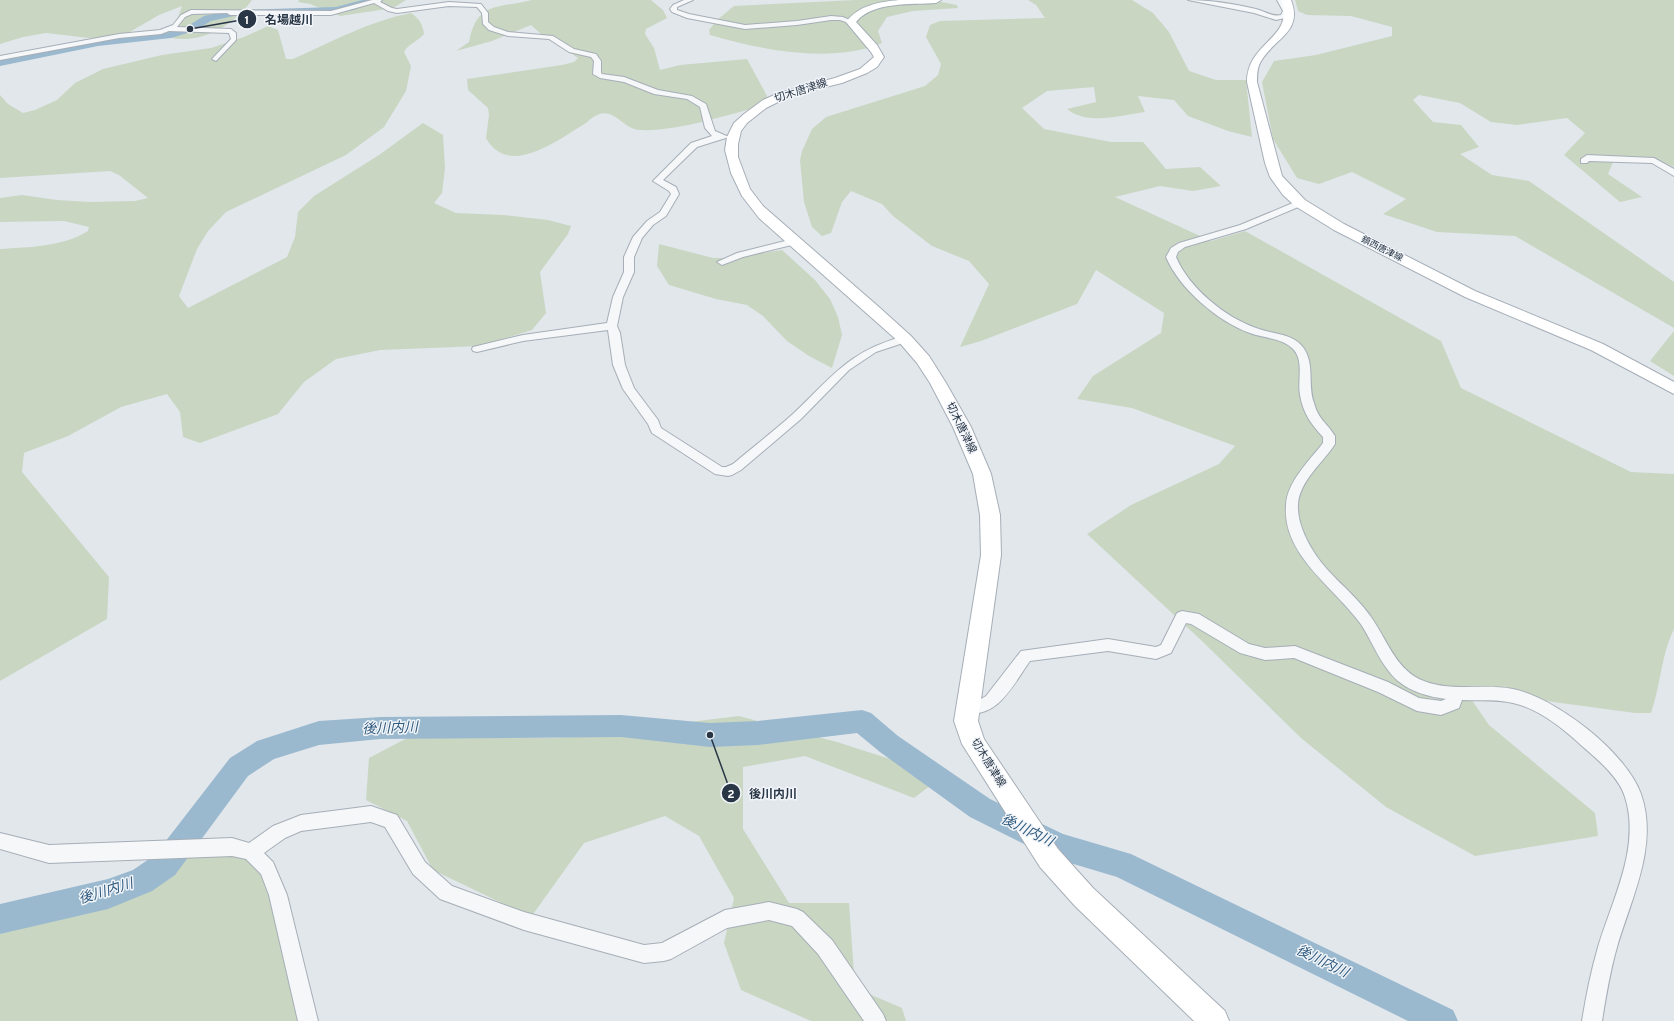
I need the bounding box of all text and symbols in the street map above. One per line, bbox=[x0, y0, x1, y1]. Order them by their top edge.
callout: 名場越川 bbox=[237, 7, 321, 31]
text: 1 bbox=[245, 13, 249, 29]
text: 名場越川 bbox=[265, 13, 313, 29]
street label: 切木唐津線 bbox=[773, 76, 829, 106]
street label: 鎮西唐津線 bbox=[1359, 234, 1405, 265]
street label: 切木唐津線 bbox=[943, 400, 979, 456]
water label: 後川内川 bbox=[362, 719, 420, 738]
street label: 切木唐津線 bbox=[967, 736, 1009, 790]
callout: 後川内川 bbox=[721, 781, 805, 805]
text: 2 bbox=[727, 787, 735, 803]
text: 後川内川 bbox=[749, 787, 797, 803]
water label: 後川内川 bbox=[998, 811, 1058, 852]
water label: 後川内川 bbox=[77, 875, 137, 908]
water label: 後川内川 bbox=[1293, 942, 1353, 983]

